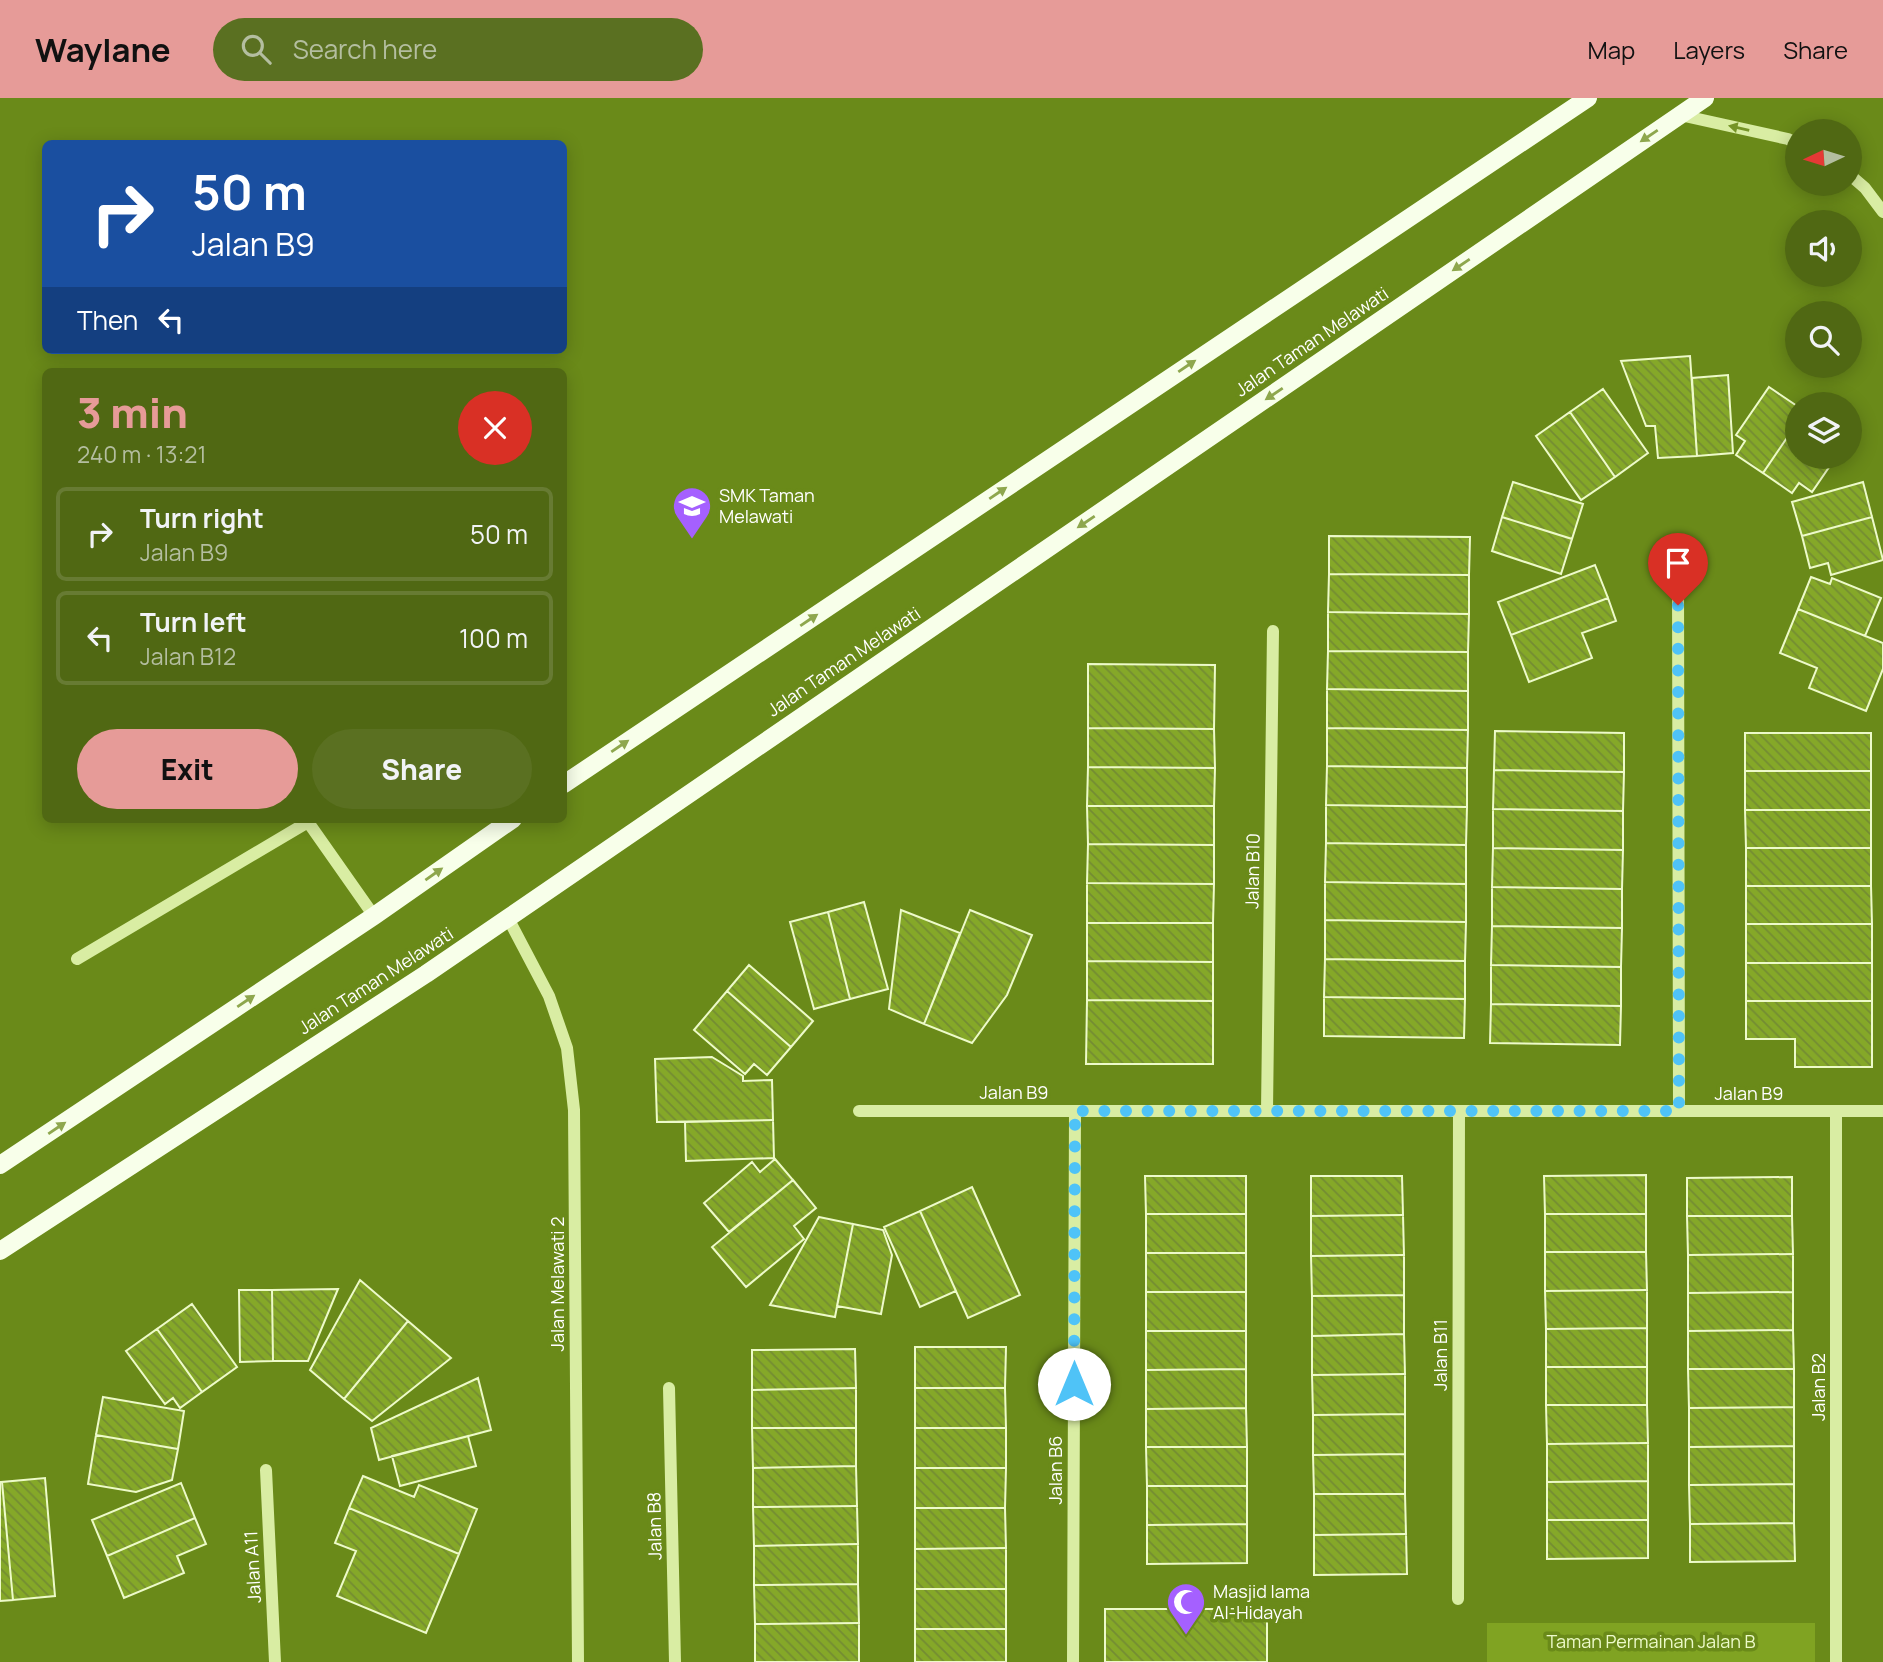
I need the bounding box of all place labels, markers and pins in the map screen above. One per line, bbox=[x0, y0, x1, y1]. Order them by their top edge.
place label: SMK Taman Melawati bbox=[719, 483, 815, 528]
school or university icon: SMK Taman Melawati bbox=[671, 485, 713, 540]
pin bbox=[1648, 533, 1708, 605]
place label: Masjid lama Al-Hidayah bbox=[1213, 1579, 1310, 1624]
mosque icon: Masjid lama Al-Hidayah bbox=[1165, 1581, 1207, 1636]

